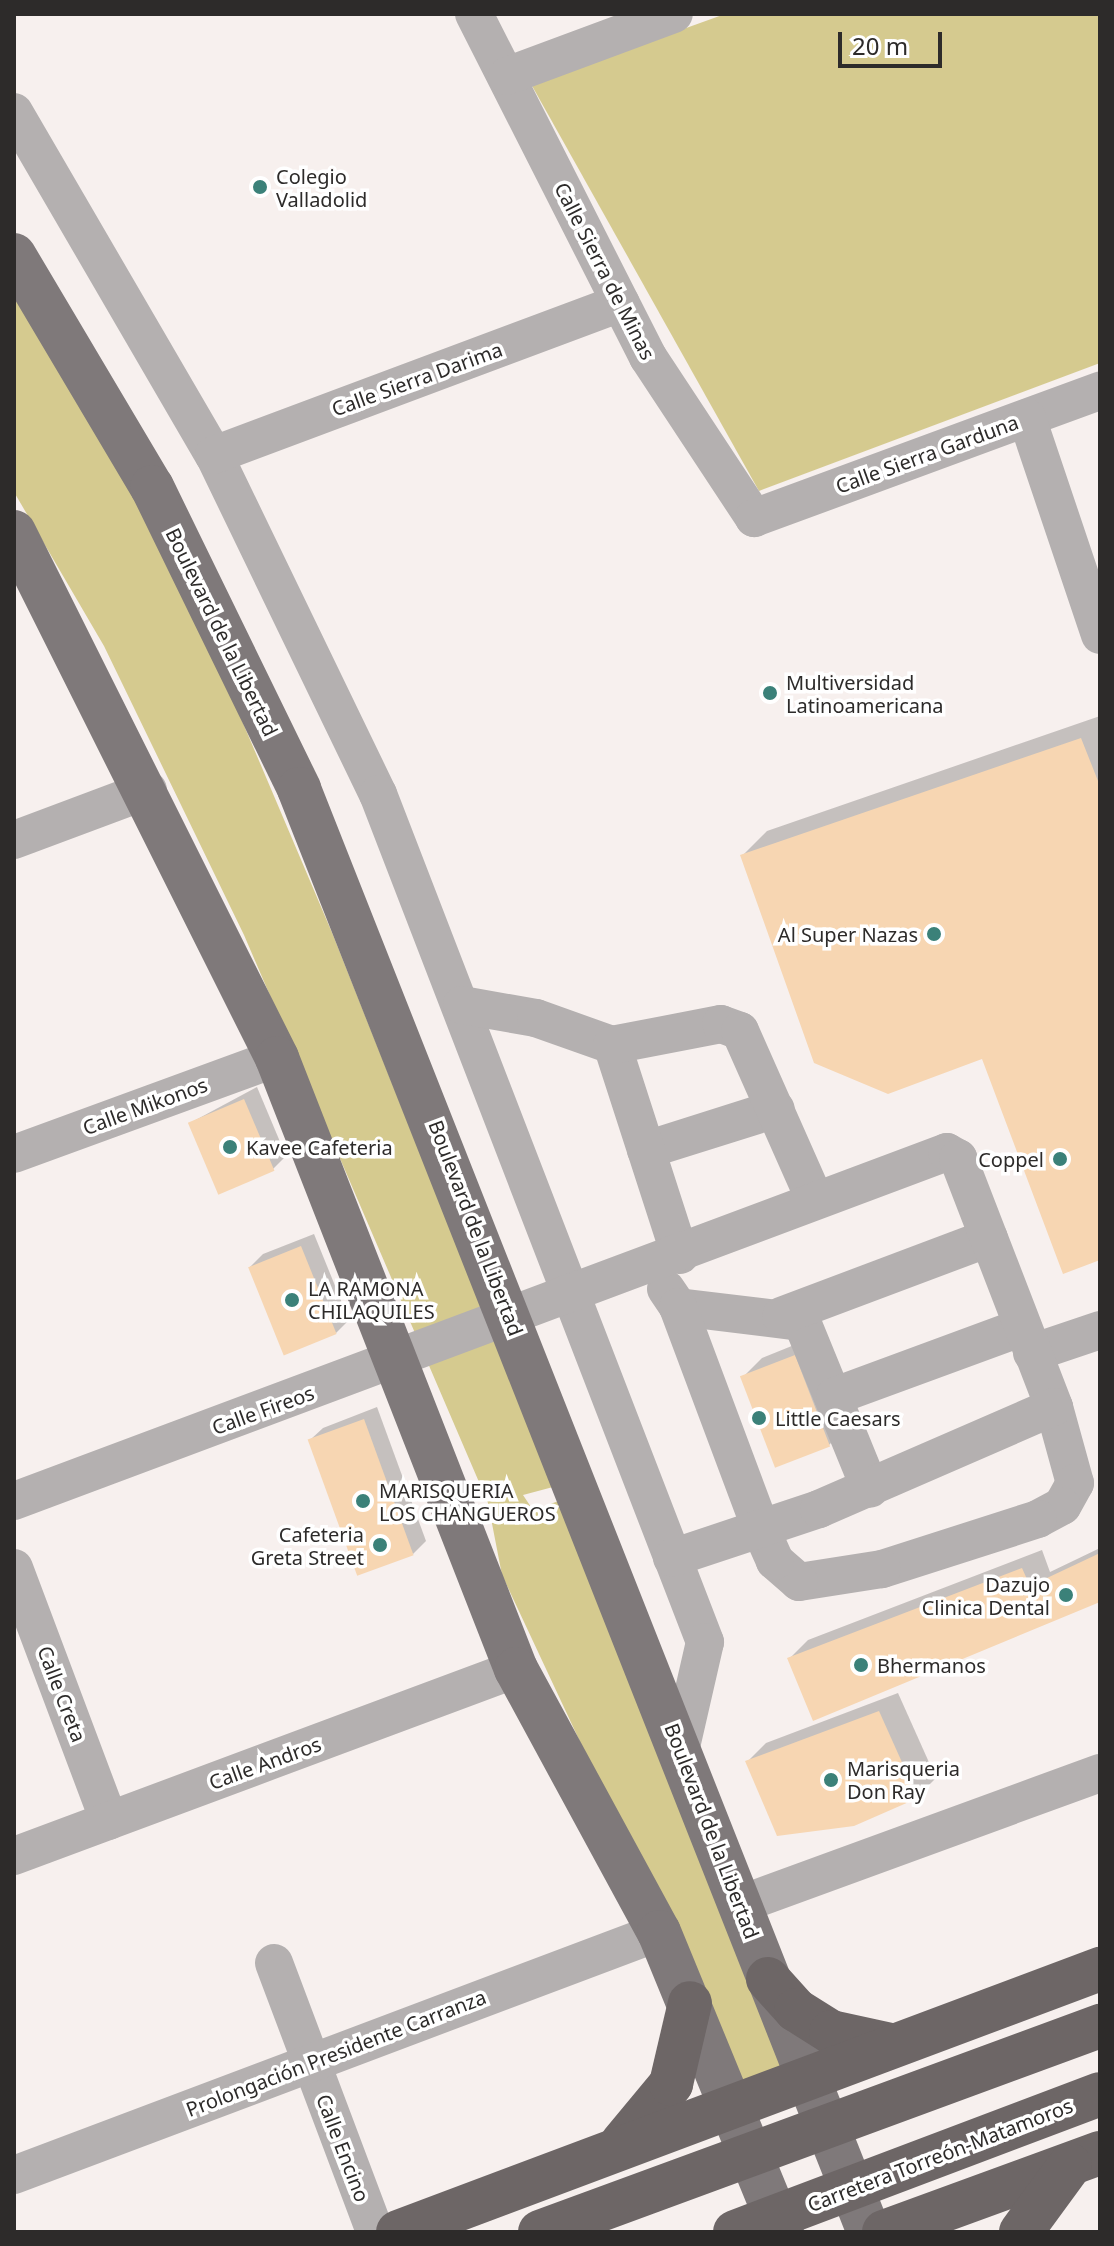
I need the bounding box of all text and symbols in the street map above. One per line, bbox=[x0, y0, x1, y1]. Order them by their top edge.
scale bar bbox=[842, 16, 946, 66]
text: 20 m bbox=[852, 29, 908, 62]
place label: Colegio Valladolid bbox=[276, 164, 367, 211]
marker: Colegio Valladolid bbox=[251, 178, 269, 196]
street label: Calle Sierra de Minas bbox=[550, 178, 660, 364]
street label: Calle Sierra Darima bbox=[328, 337, 506, 421]
street label: Calle Sierra Garduna bbox=[832, 410, 1022, 498]
street label: Boulevard de la Libertad bbox=[161, 524, 283, 740]
place label: Multiversidad Latinoamericana bbox=[786, 670, 944, 717]
marker: Multiversidad Latinoamericana bbox=[761, 684, 779, 702]
place label: Al Super Nazas bbox=[778, 922, 918, 946]
marker: Al Super Nazas bbox=[925, 925, 943, 943]
street label: Calle Mikonos bbox=[79, 1072, 211, 1140]
street label: Boulevard de la Libertad bbox=[424, 1117, 528, 1339]
place label: Kavee Cafeteria bbox=[246, 1135, 393, 1159]
marker: Kavee Cafeteria bbox=[221, 1138, 239, 1156]
place label: Coppel bbox=[978, 1147, 1044, 1171]
marker: Coppel bbox=[1051, 1150, 1069, 1168]
place label: LA RAMONA CHILAQUILES bbox=[308, 1276, 435, 1323]
marker: LA RAMONA CHILAQUILES bbox=[283, 1291, 301, 1309]
street label: Calle Fireos bbox=[209, 1380, 317, 1440]
place label: Little Caesars bbox=[775, 1406, 900, 1430]
marker: Little Caesars bbox=[750, 1409, 768, 1427]
place label: MARISQUERIA LOS CHANGUEROS bbox=[379, 1478, 556, 1525]
marker: MARISQUERIA LOS CHANGUEROS bbox=[354, 1492, 372, 1510]
place label: Cafeteria Greta Street bbox=[251, 1522, 364, 1569]
marker: Cafeteria Greta Street bbox=[371, 1536, 389, 1554]
place label: Dazujo Clinica Dental bbox=[922, 1572, 1050, 1619]
marker: Dazujo Clinica Dental bbox=[1057, 1586, 1075, 1604]
street label: Calle Creta bbox=[33, 1643, 91, 1745]
place label: Bhermanos bbox=[877, 1653, 986, 1677]
marker: Bhermanos bbox=[852, 1656, 870, 1674]
street label: Boulevard de la Libertad bbox=[660, 1720, 764, 1942]
street label: Calle Andros bbox=[206, 1732, 324, 1794]
place label: Marisqueria Don Ray bbox=[847, 1756, 960, 1803]
marker: Marisqueria Don Ray bbox=[822, 1771, 840, 1789]
street label: Prolongación Presidente Carranza bbox=[183, 1985, 489, 2121]
street label: Calle Encino bbox=[311, 2091, 375, 2205]
street label: Carretera Torreón-Matamoros bbox=[804, 2093, 1076, 2217]

